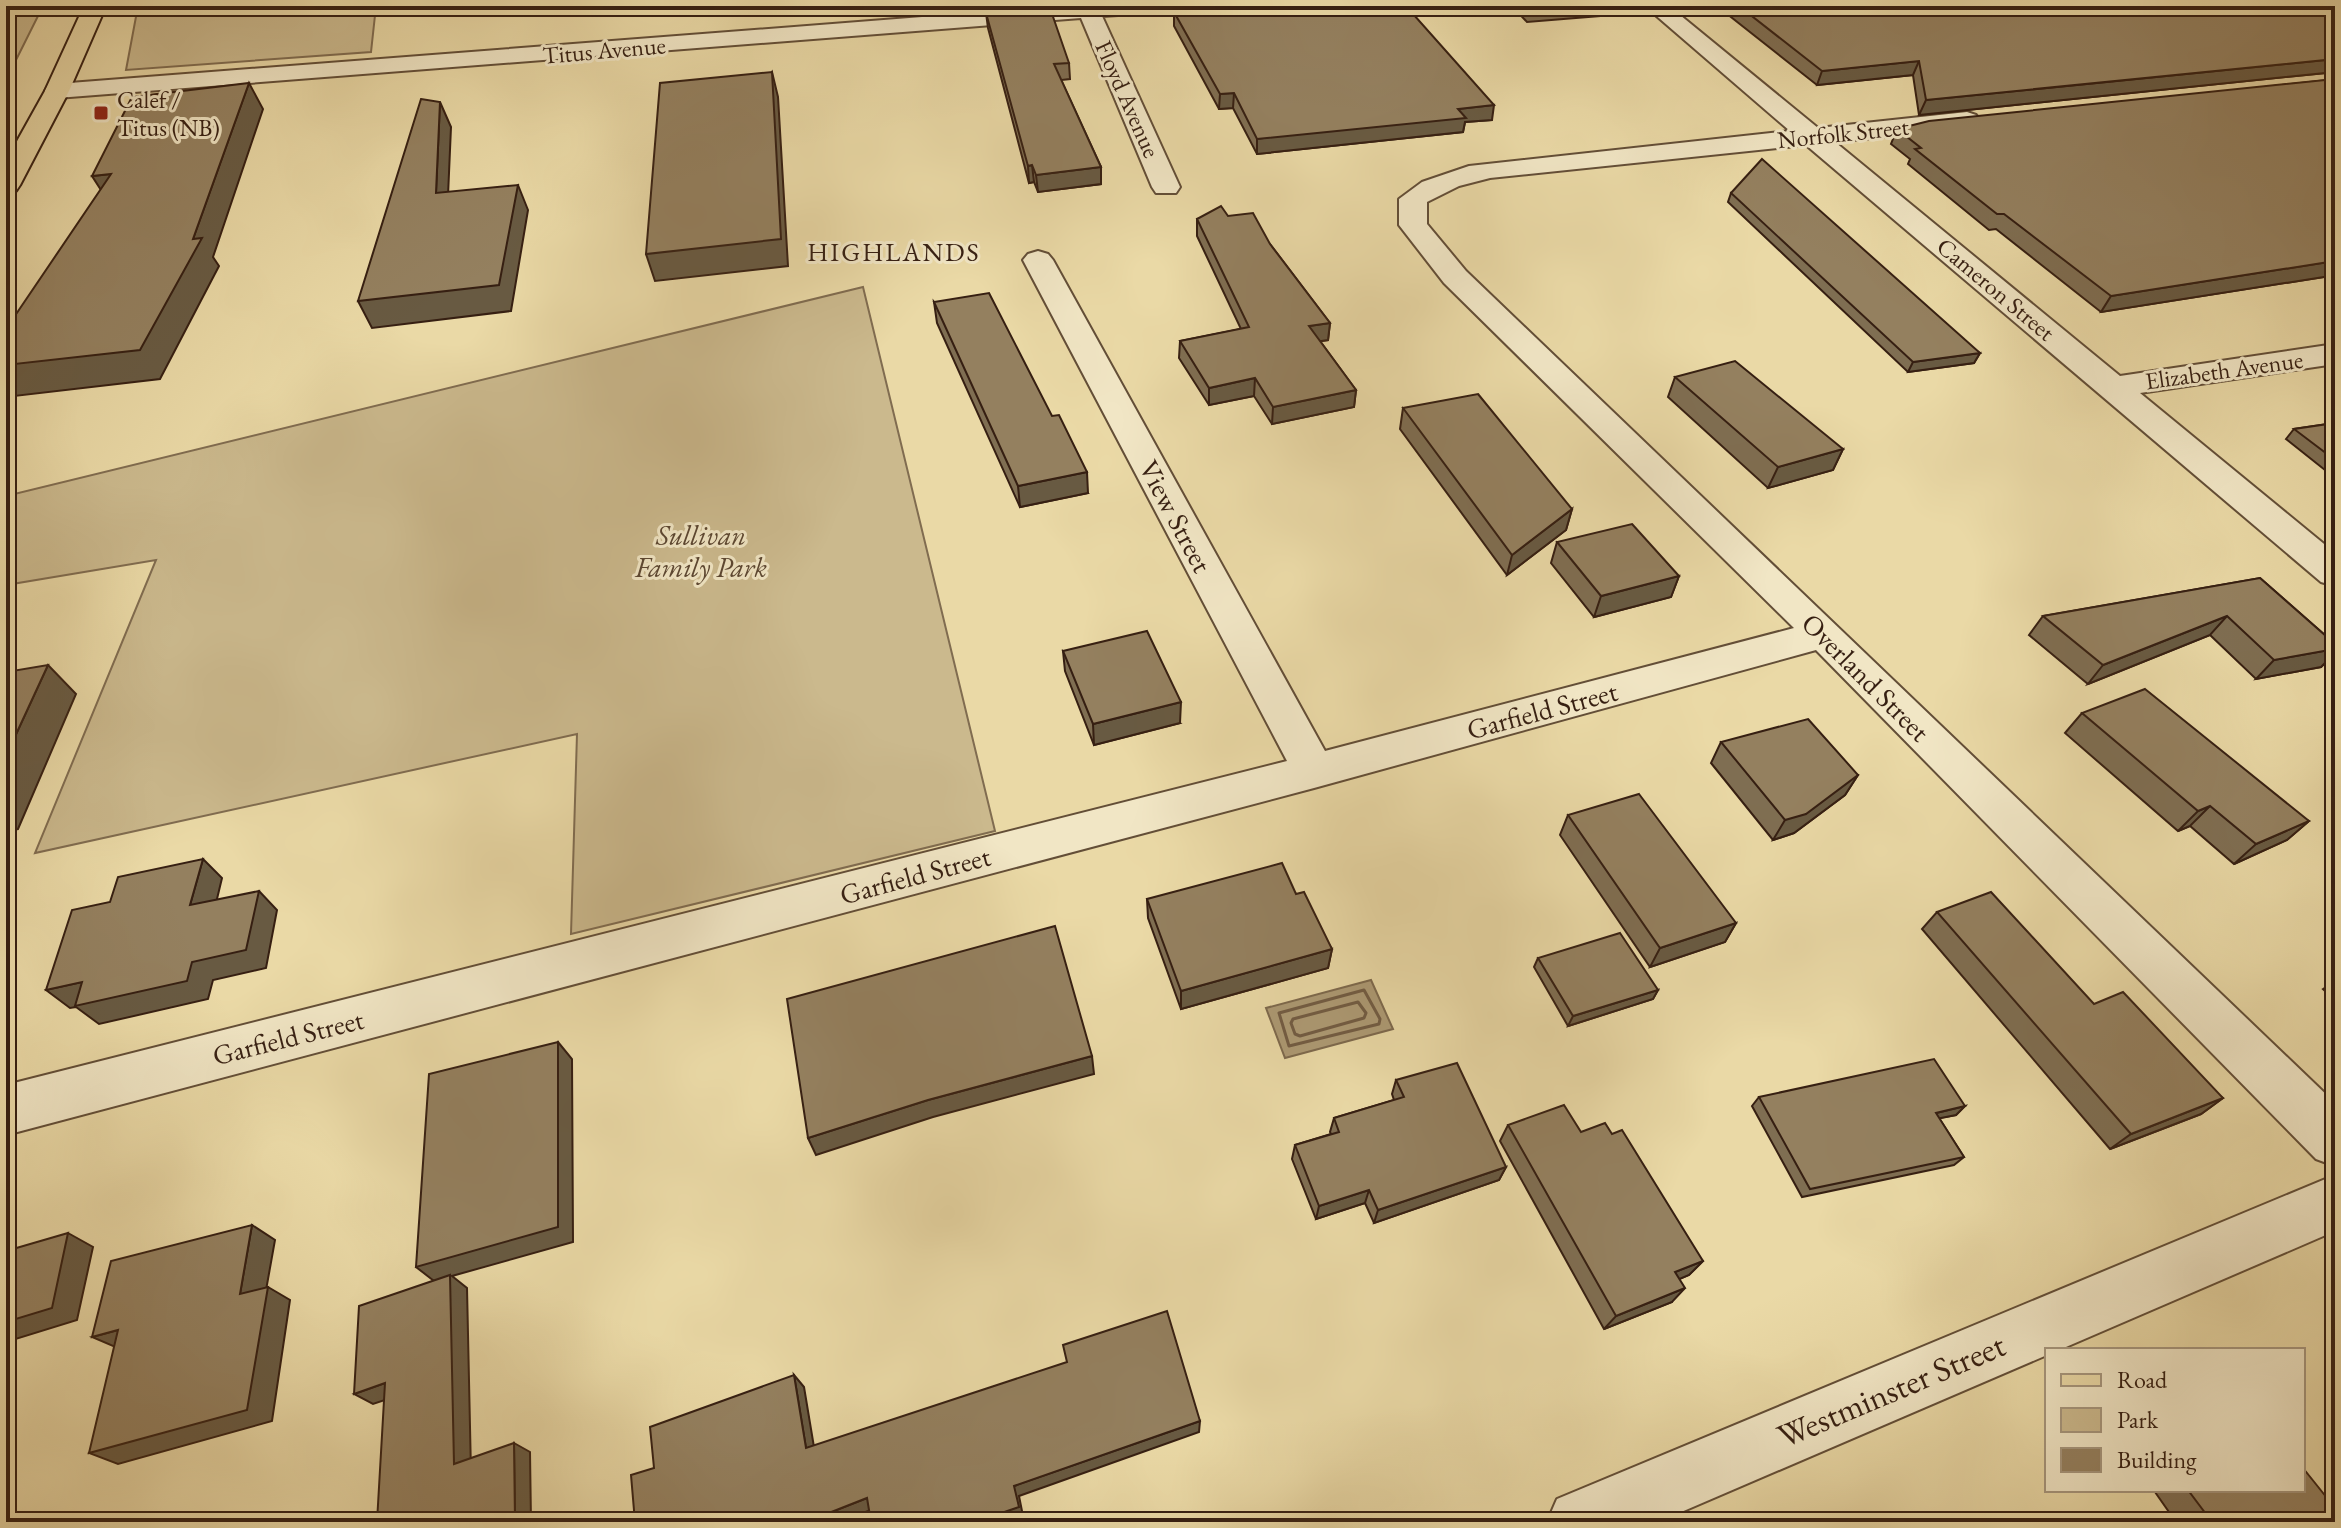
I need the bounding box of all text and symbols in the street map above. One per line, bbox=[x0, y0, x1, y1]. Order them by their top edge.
street label: Titus Avenue bbox=[541, 29, 667, 71]
street label: Floyd Avenue bbox=[1088, 36, 1168, 162]
place label: Calef / Titus (NB) bbox=[117, 84, 220, 143]
marker: Calef / Titus (NB) bbox=[92, 104, 110, 122]
street label: Norfolk Street bbox=[1776, 111, 1911, 155]
street label: Cameron Street bbox=[1931, 231, 2062, 348]
district label: HIGHLANDS bbox=[807, 235, 981, 269]
street label: Elizabeth Avenue bbox=[2143, 344, 2305, 396]
street label: View Street bbox=[1131, 454, 1221, 579]
park label: Sullivan Family Park bbox=[634, 517, 767, 585]
street label: Overland Street bbox=[1794, 605, 1938, 749]
street label: Garfield Street bbox=[1463, 673, 1621, 747]
street label: Garfield Street bbox=[836, 838, 994, 912]
street label: Garfield Street bbox=[209, 1001, 367, 1073]
street label: Westminster Street bbox=[1770, 1322, 2012, 1458]
legend bbox=[2045, 1348, 2305, 1492]
text: Road bbox=[2117, 1364, 2168, 1395]
text: Park bbox=[2117, 1404, 2159, 1435]
text: Building bbox=[2117, 1444, 2197, 1475]

